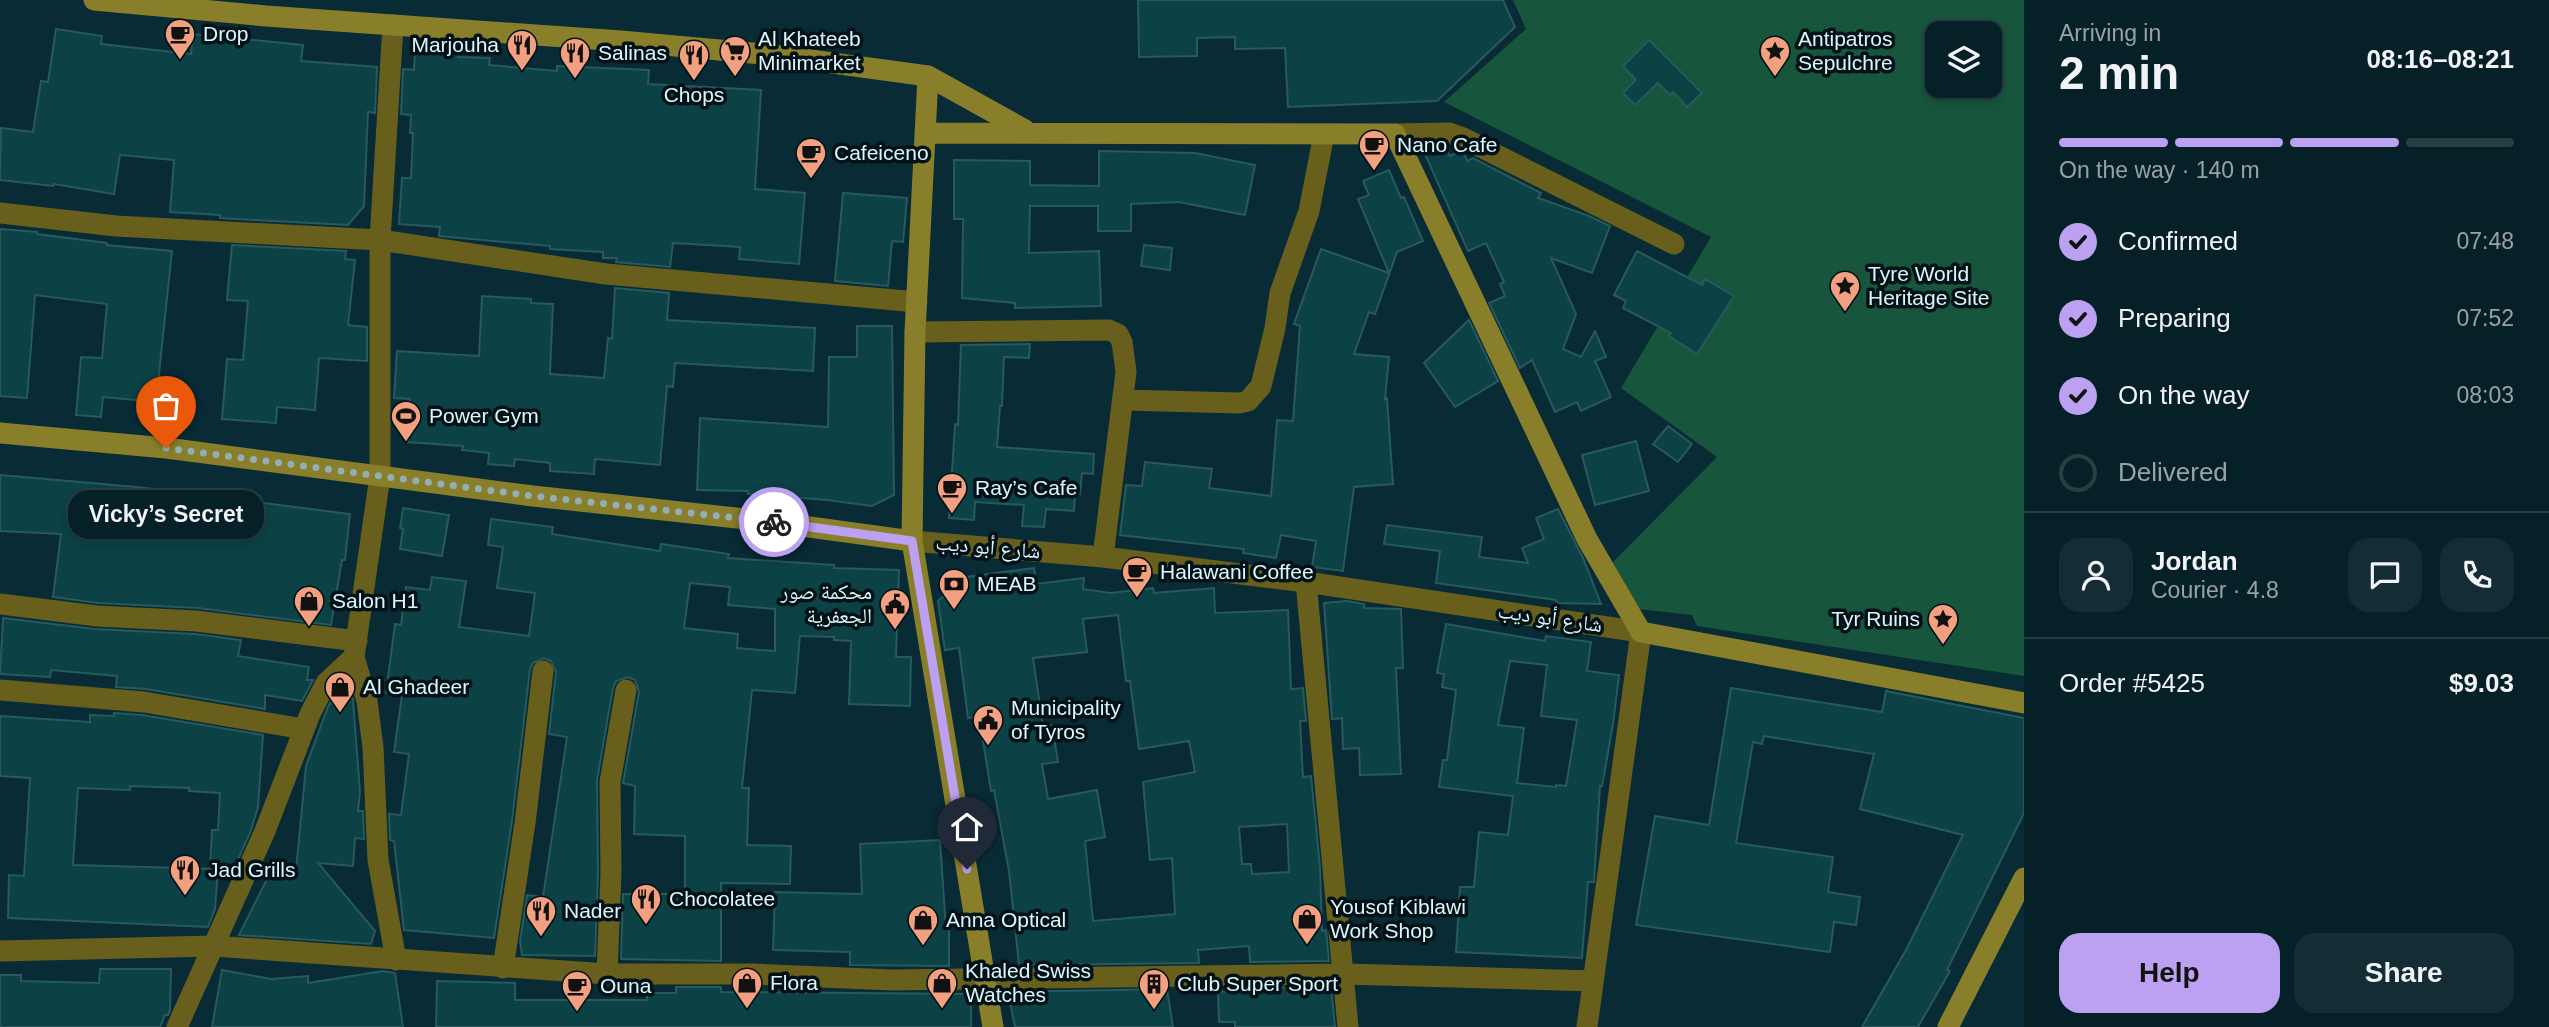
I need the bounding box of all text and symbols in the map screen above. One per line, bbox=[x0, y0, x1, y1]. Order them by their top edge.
cafe icon: Drop bbox=[163, 17, 197, 61]
text: Arriving in bbox=[2059, 20, 2161, 46]
map controls bbox=[1925, 21, 2002, 98]
button: layers bbox=[1925, 21, 2002, 98]
place label: Drop bbox=[203, 22, 249, 45]
place label: Al Khateeb Minimarket bbox=[758, 27, 861, 74]
place label: Antipatros Sepulchre bbox=[1798, 27, 1893, 74]
restaurant icon: Marjouha bbox=[505, 28, 539, 72]
place label: Marjouha bbox=[411, 33, 499, 56]
supermarket icon: Al Khateeb Minimarket bbox=[718, 34, 752, 78]
place icon: Antipatros Sepulchre bbox=[1758, 34, 1792, 78]
restaurant icon: Salinas bbox=[558, 36, 592, 80]
restaurant icon: Chops bbox=[677, 38, 711, 82]
place label: Salinas bbox=[598, 41, 667, 64]
text: 08:16–08:21 bbox=[2367, 44, 2514, 74]
text: 2 min bbox=[2059, 47, 2179, 99]
place label: Chops bbox=[664, 83, 724, 106]
cafe icon: Nano Cafe bbox=[1357, 128, 1391, 172]
place label: Nano Cafe bbox=[1397, 133, 1497, 156]
cafe icon: Cafeiceno bbox=[794, 136, 828, 180]
place label: Cafeiceno bbox=[834, 141, 929, 164]
text: On the way · 140 m bbox=[2059, 157, 2260, 183]
icon: check bbox=[2059, 223, 2097, 261]
text: Confirmed bbox=[2118, 226, 2238, 256]
text: 07:48 bbox=[2456, 228, 2514, 254]
place label: Tyre World Heritage Site bbox=[1868, 262, 1989, 309]
place icon: Tyre World Heritage Site bbox=[1828, 269, 1862, 313]
icon: check bbox=[2059, 300, 2097, 338]
text: Preparing bbox=[2118, 303, 2231, 333]
text: 07:52 bbox=[2456, 305, 2514, 331]
pin bbox=[136, 376, 196, 448]
icon: check bbox=[2059, 377, 2097, 415]
text: On the way bbox=[2118, 380, 2250, 410]
text: 08:03 bbox=[2456, 382, 2514, 408]
icon: bag bbox=[147, 387, 185, 425]
sports icon: Power Gym bbox=[389, 399, 423, 443]
place label: Power Gym bbox=[429, 404, 539, 427]
text: Delivered bbox=[2118, 457, 2228, 487]
cafe icon: Ray’s Cafe bbox=[935, 471, 969, 515]
place label: Ray’s Cafe bbox=[975, 476, 1077, 499]
courier bbox=[739, 487, 809, 557]
callout: Vicky’s Secret bbox=[68, 490, 264, 539]
text: Vicky’s Secret bbox=[89, 501, 243, 527]
icon: bike bbox=[755, 503, 793, 541]
street label: شارع أبو ديب bbox=[934, 530, 1042, 565]
button: person bbox=[2059, 538, 2133, 612]
button: chat bbox=[2348, 538, 2422, 612]
button: phone bbox=[2440, 538, 2514, 612]
text: Jordan bbox=[2151, 546, 2238, 576]
cafe icon: Halawani Coffee bbox=[1120, 555, 1154, 599]
place label: Halawani Coffee bbox=[1160, 560, 1314, 583]
bank icon: MEAB bbox=[937, 567, 971, 611]
place label: MEAB bbox=[977, 572, 1037, 595]
text: Courier · 4.8 bbox=[2151, 577, 2279, 603]
place label: محكمة صور الجعفرية bbox=[779, 580, 872, 627]
shop icon: Salon H1 bbox=[292, 584, 326, 628]
public building icon: محكمة صور الجعفرية bbox=[878, 587, 912, 631]
place label: Salon H1 bbox=[332, 589, 418, 612]
street label: شارع أبو ديب bbox=[1496, 598, 1604, 638]
place icon: Tyr Ruins bbox=[1926, 602, 1960, 646]
place label: Tyr Ruins bbox=[1831, 607, 1920, 630]
text: Order #5425 bbox=[2059, 668, 2205, 698]
text: $9.03 bbox=[2449, 668, 2514, 698]
shop icon: Al Ghadeer bbox=[323, 670, 357, 714]
place label: Al Ghadeer bbox=[363, 675, 469, 698]
place label: Municipality of Tyros bbox=[1011, 696, 1121, 743]
public building icon: Municipality of Tyros bbox=[971, 703, 1005, 747]
pin bbox=[937, 797, 997, 869]
icon: home bbox=[948, 808, 986, 846]
restaurant icon: Jad Grills bbox=[168, 853, 202, 897]
place label: Jad Grills bbox=[208, 858, 296, 881]
restaurant icon: Chocolatee bbox=[629, 882, 663, 926]
place label: Chocolatee bbox=[669, 887, 775, 910]
restaurant icon: Nader bbox=[524, 894, 558, 938]
place label: Yousof Kiblawi Work Shop bbox=[1330, 895, 1466, 942]
place label: Nader bbox=[564, 899, 621, 922]
shop icon: Yousof Kiblawi Work Shop bbox=[1290, 902, 1324, 946]
shop icon: Anna Optical bbox=[906, 903, 940, 947]
place label: Anna Optical bbox=[946, 908, 1066, 931]
button: Help bbox=[2059, 933, 2280, 1013]
button: Share bbox=[2294, 933, 2514, 1013]
place label: Khaled Swiss Watches bbox=[965, 959, 1091, 1006]
shop icon: Flora bbox=[730, 966, 764, 1010]
shop icon: Khaled Swiss Watches bbox=[925, 966, 959, 1010]
building icon: Club Super Sport bbox=[1137, 967, 1171, 1011]
cafe icon: Ouna bbox=[560, 969, 594, 1013]
place label: Flora bbox=[770, 971, 818, 994]
place label: Club Super Sport bbox=[1177, 972, 1338, 995]
place label: Ouna bbox=[600, 974, 652, 997]

